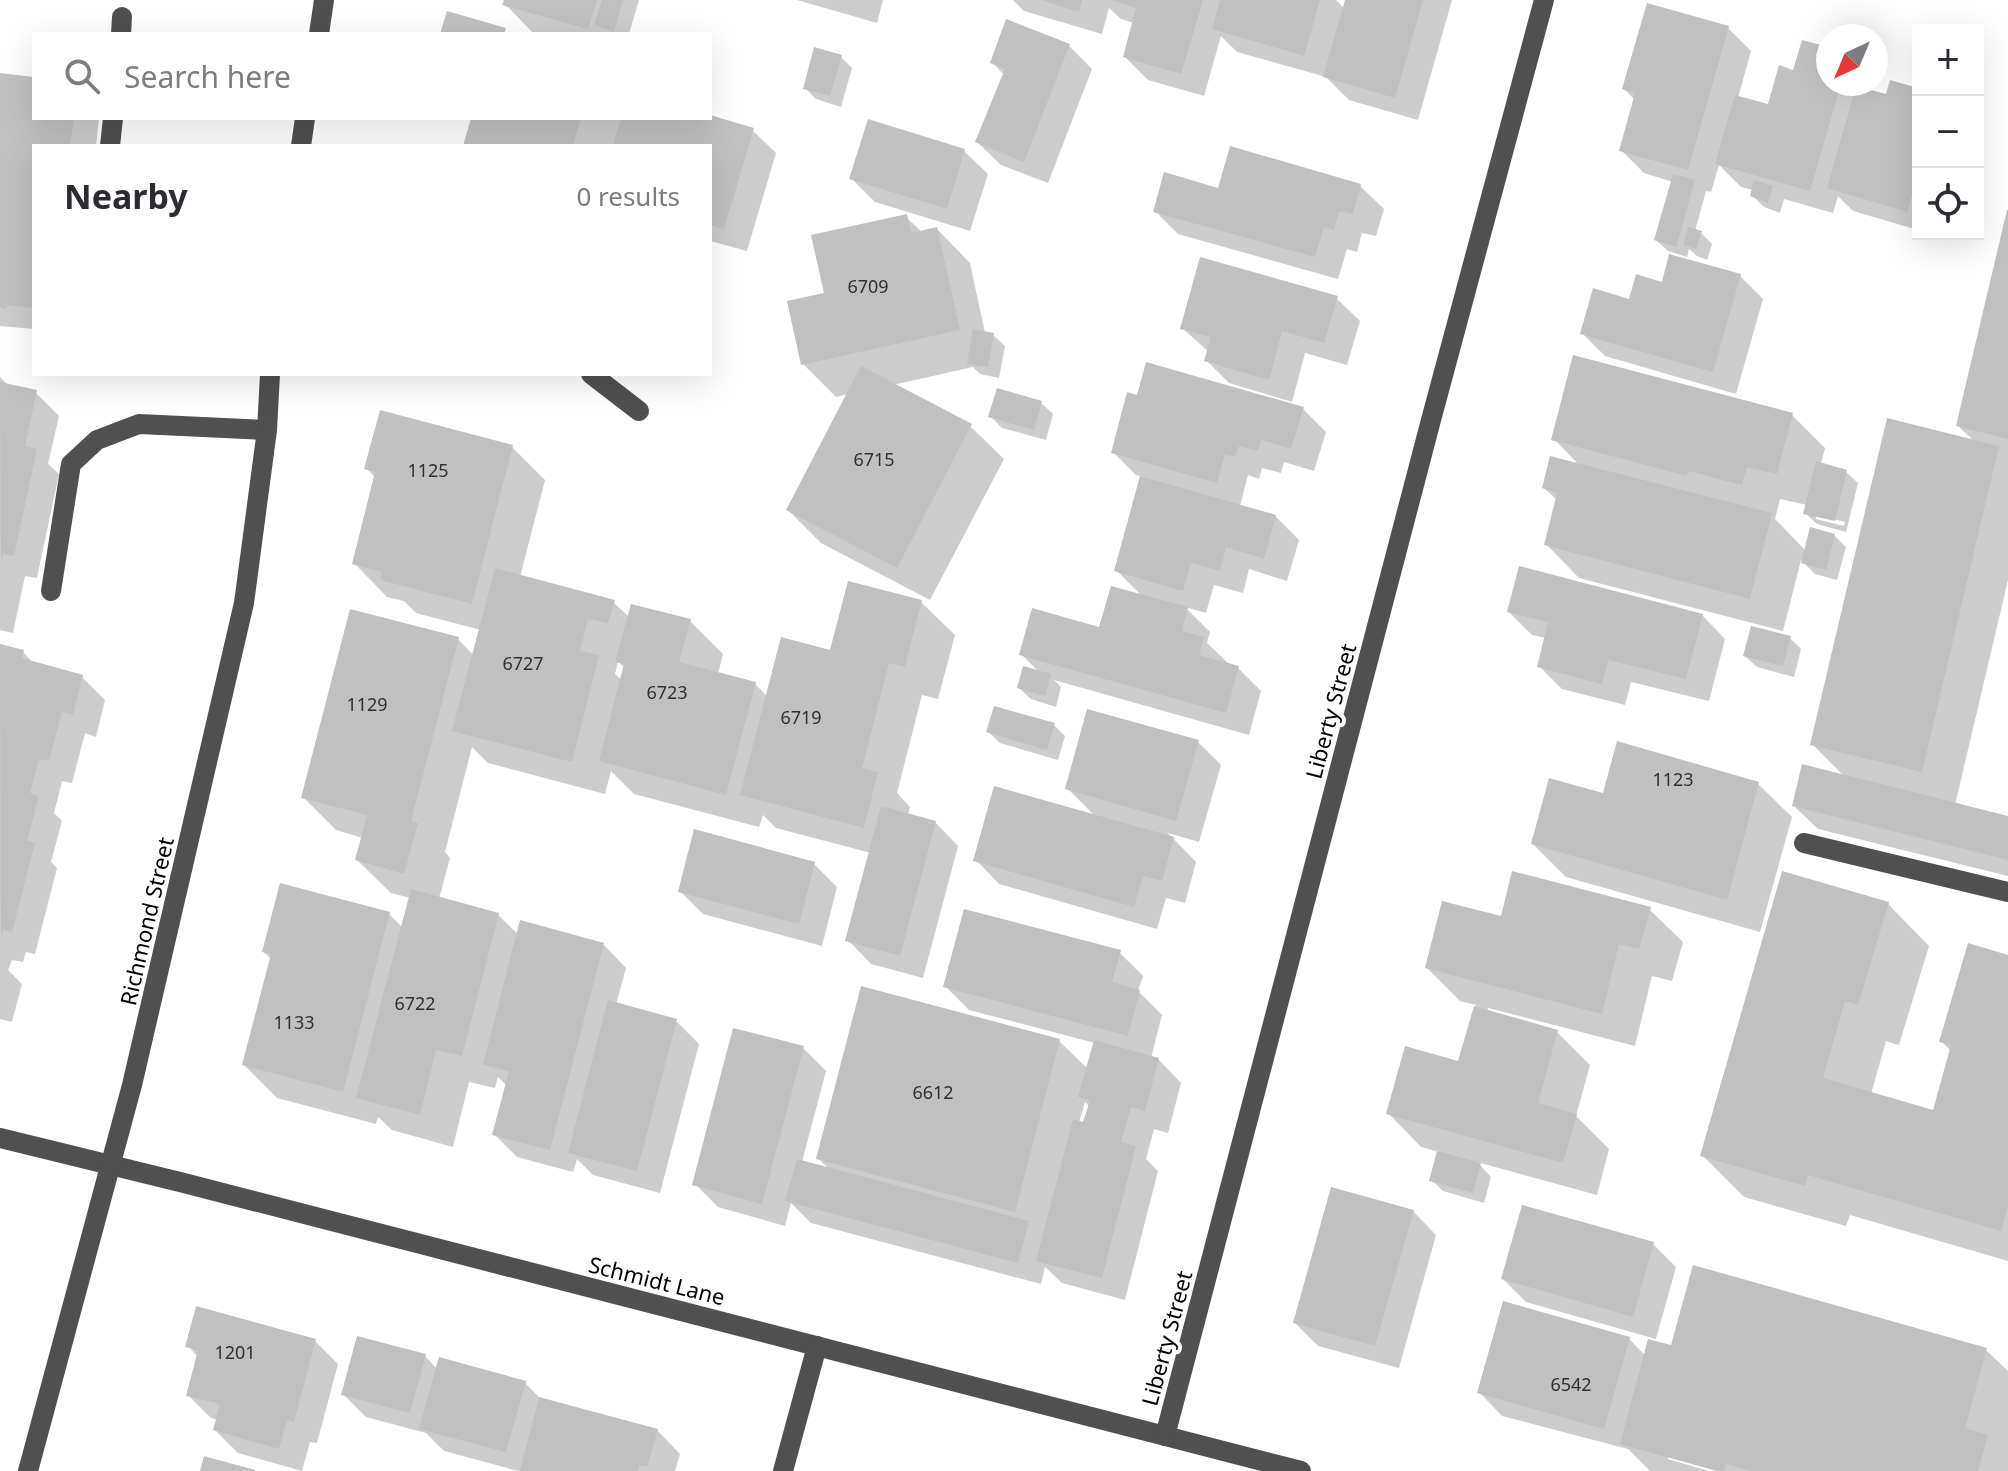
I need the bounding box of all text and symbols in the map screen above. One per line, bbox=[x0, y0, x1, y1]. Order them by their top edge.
north arrow bbox=[1816, 24, 1888, 96]
map controls bbox=[1912, 24, 1984, 240]
button: + bbox=[1912, 24, 1984, 96]
search box bbox=[32, 32, 712, 120]
icon: search bbox=[60, 54, 104, 98]
text: Search here bbox=[124, 56, 291, 97]
button: − bbox=[1912, 96, 1984, 168]
button: locate bbox=[1912, 168, 1984, 240]
text: Nearby bbox=[64, 173, 188, 219]
text: 0 results bbox=[576, 178, 680, 214]
house number: 6709 bbox=[847, 274, 889, 298]
house number: 6715 bbox=[853, 447, 895, 471]
house number: 1125 bbox=[407, 458, 449, 482]
street label: Liberty Street bbox=[1298, 640, 1362, 782]
house number: 6727 bbox=[502, 651, 544, 675]
house number: 6723 bbox=[646, 680, 688, 704]
house number: 1129 bbox=[346, 692, 388, 716]
house number: 6719 bbox=[780, 705, 822, 729]
house number: 1123 bbox=[1652, 767, 1694, 791]
street label: Richmond Street bbox=[112, 834, 180, 1008]
house number: 6722 bbox=[394, 991, 436, 1015]
house number: 1133 bbox=[273, 1010, 315, 1034]
house number: 6612 bbox=[912, 1080, 954, 1104]
street label: Schmidt Lane bbox=[586, 1249, 728, 1311]
street label: Liberty Street bbox=[1134, 1267, 1198, 1409]
house number: 1201 bbox=[214, 1340, 256, 1364]
house number: 6542 bbox=[1550, 1372, 1592, 1396]

